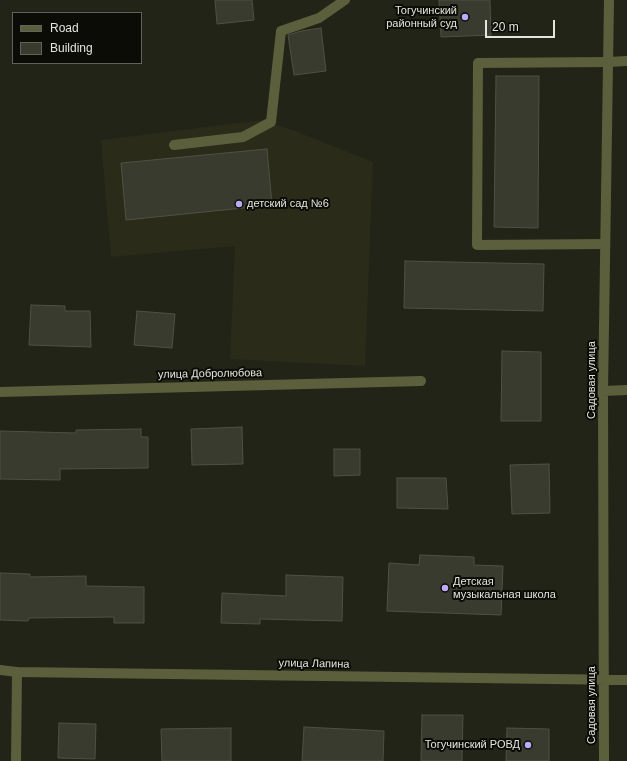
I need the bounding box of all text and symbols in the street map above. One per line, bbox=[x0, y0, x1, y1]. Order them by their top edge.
place label: Тогучинский районный суд bbox=[386, 4, 457, 30]
legend bbox=[12, 12, 142, 64]
marker: Тогучинский районный суд bbox=[460, 12, 470, 22]
scale bar bbox=[487, 12, 557, 38]
text: 20 m bbox=[492, 20, 519, 34]
text: Road bbox=[50, 21, 79, 35]
text: Building bbox=[50, 41, 93, 55]
place label: детский сад №6 bbox=[247, 197, 329, 211]
marker: детский сад №6 bbox=[234, 199, 244, 209]
street label: Садовая улица bbox=[585, 341, 599, 419]
street label: улица Добролюбова bbox=[158, 366, 262, 382]
place label: Детская музыкальная школа bbox=[453, 575, 556, 601]
marker: Детская музыкальная школа bbox=[440, 583, 450, 593]
street label: улица Лапина bbox=[278, 657, 350, 671]
street label: Садовая улица bbox=[585, 666, 599, 744]
place label: Тогучинский РОВД bbox=[425, 738, 520, 752]
marker: Тогучинский РОВД bbox=[523, 740, 533, 750]

